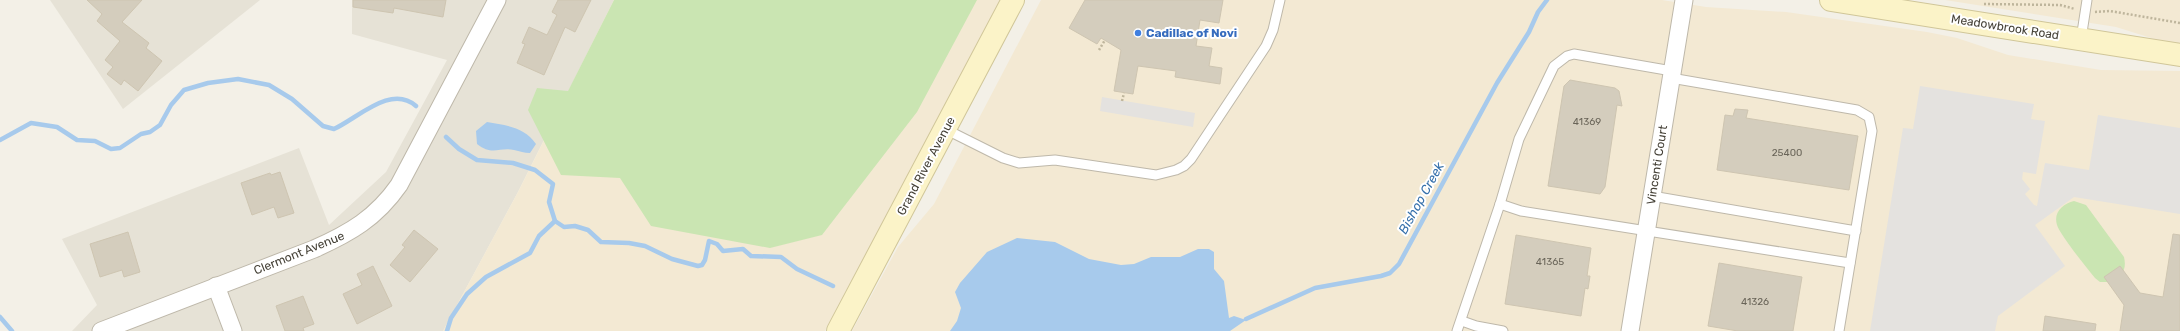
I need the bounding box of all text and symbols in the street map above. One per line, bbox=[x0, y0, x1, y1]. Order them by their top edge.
street label: Meadowbrook Road bbox=[1950, 12, 2060, 42]
place label: Cadillac of Novi bbox=[1146, 26, 1237, 40]
marker: Cadillac of Novi bbox=[1133, 28, 1143, 38]
street label: Grand River Avenue bbox=[894, 114, 958, 218]
house number: 41369 bbox=[1573, 116, 1601, 128]
street label: Vincenti Court bbox=[1644, 124, 1670, 206]
house number: 25400 bbox=[1772, 147, 1802, 159]
water label: Bishop Creek bbox=[1395, 159, 1447, 236]
street label: Clermont Avenue bbox=[252, 228, 347, 278]
house number: 41365 bbox=[1536, 256, 1564, 268]
house number: 41326 bbox=[1741, 296, 1769, 308]

